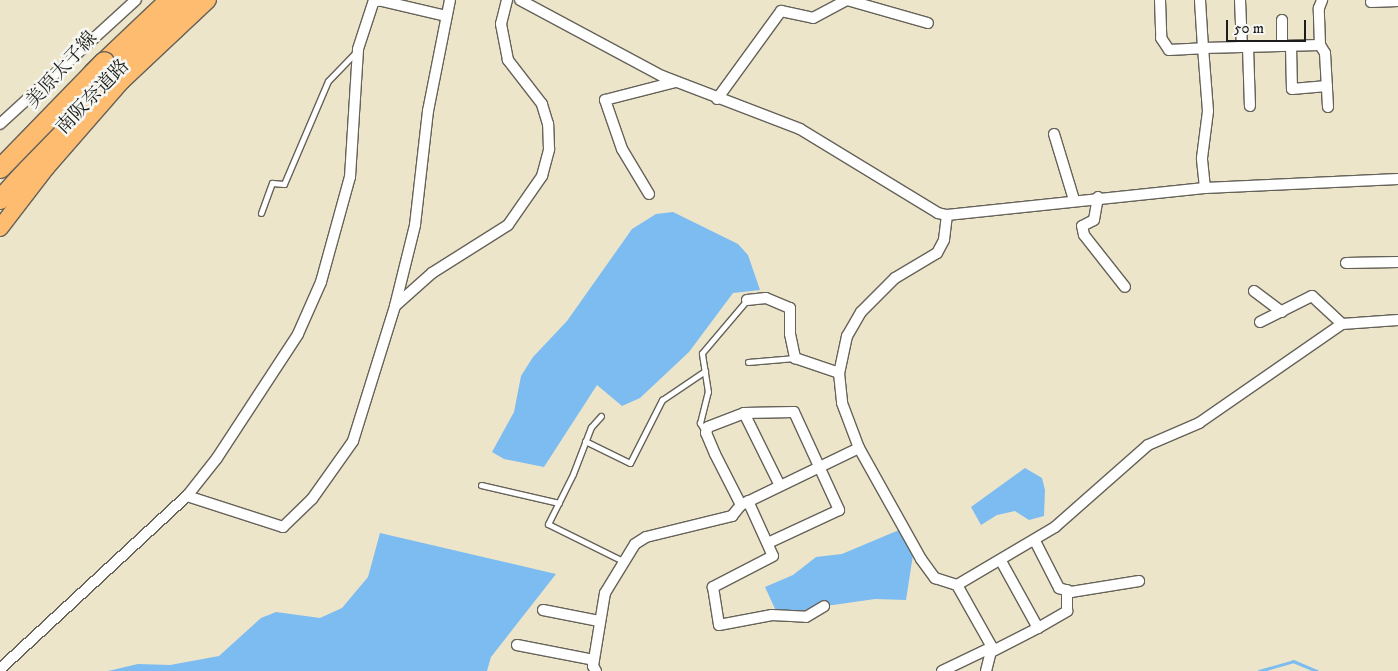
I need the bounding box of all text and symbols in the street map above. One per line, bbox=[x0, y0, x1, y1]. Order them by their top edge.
scale bar bbox=[1228, 10, 1308, 42]
text: 50 m bbox=[1234, 19, 1264, 38]
street label: 美原太子線 bbox=[22, 27, 102, 113]
street label: 南阪奈道路 bbox=[52, 55, 134, 139]

